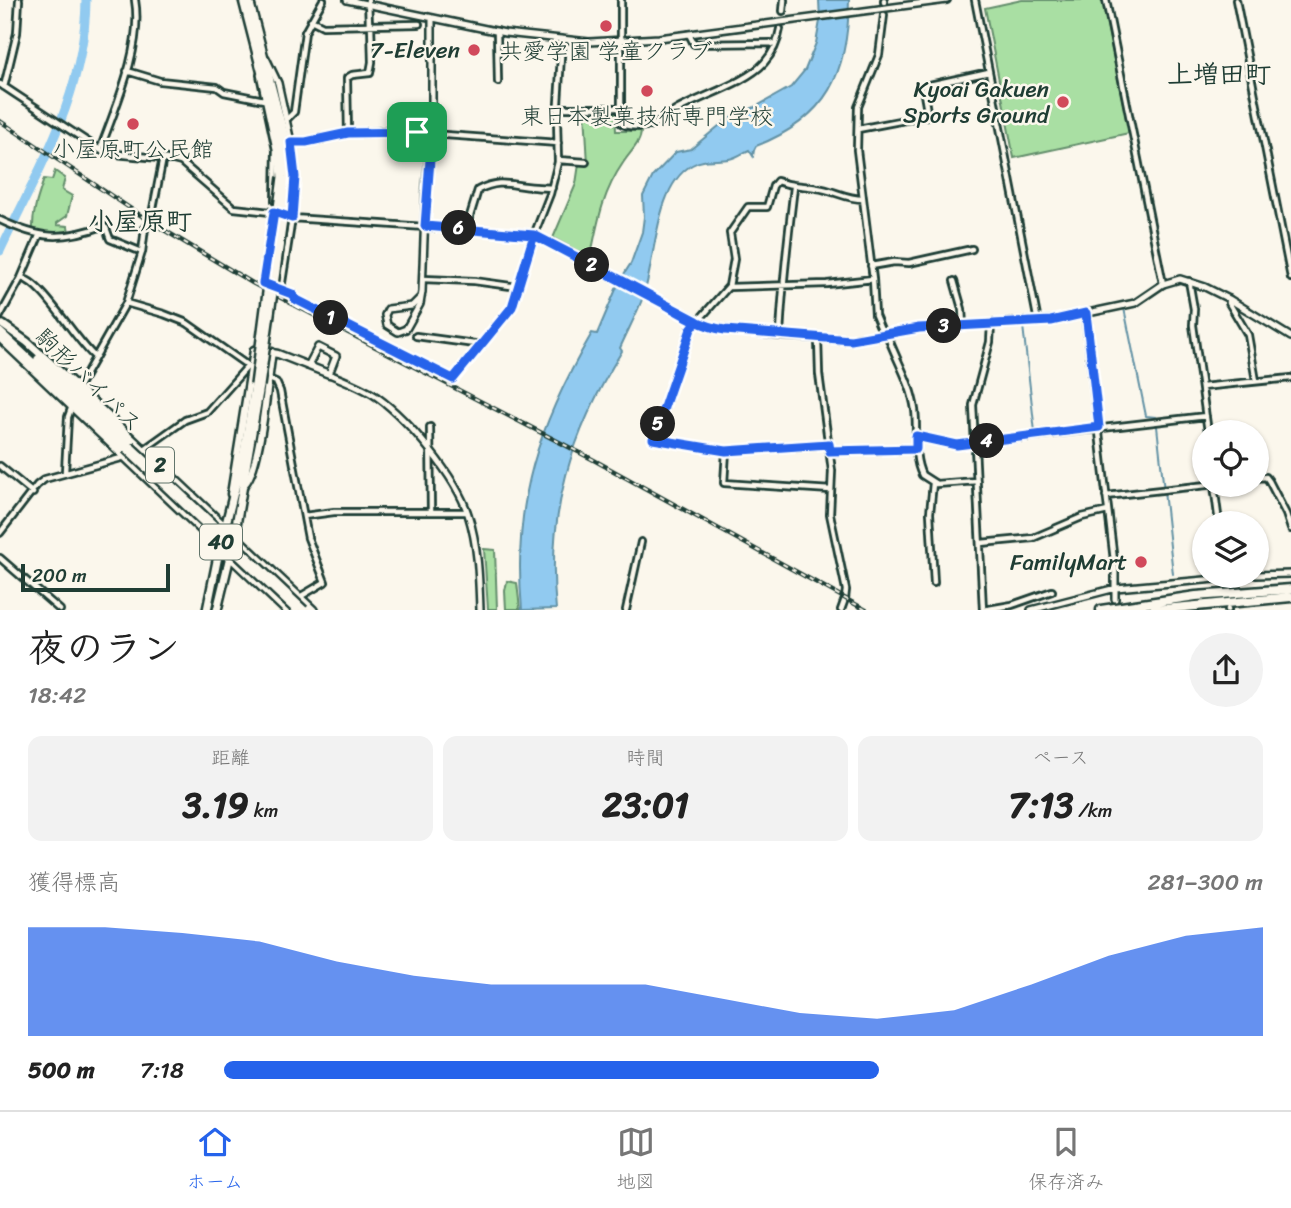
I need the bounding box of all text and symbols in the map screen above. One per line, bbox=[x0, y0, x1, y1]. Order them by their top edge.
marker: 共愛学園 学童クラブ bbox=[598, 18, 614, 34]
place label: 7-Eleven bbox=[370, 30, 461, 71]
place label: 共愛学園 学童クラブ bbox=[500, 31, 712, 72]
marker: 7-Eleven bbox=[466, 42, 482, 58]
district label: 上増田町 bbox=[1167, 51, 1271, 97]
place label: Kyoai Gakuen Sports Ground bbox=[903, 69, 1051, 136]
marker: 東日本製菓技術専門学校 bbox=[639, 83, 655, 99]
marker: Kyoai Gakuen Sports Ground bbox=[1055, 94, 1071, 110]
place label: 東日本製菓技術専門学校 bbox=[521, 96, 774, 137]
pin bbox=[387, 102, 447, 162]
icon: arrive bbox=[398, 113, 436, 151]
marker: 小屋原町公民館 bbox=[125, 116, 141, 132]
place label: 小屋原町公民館 bbox=[53, 129, 214, 170]
district label: 小屋原町 bbox=[88, 198, 192, 244]
pin: 6 bbox=[442, 210, 476, 246]
text: 6 bbox=[453, 211, 464, 244]
pin: 2 bbox=[574, 247, 610, 282]
text: 2 bbox=[586, 248, 597, 281]
pin: 1 bbox=[314, 300, 348, 336]
text: 1 bbox=[326, 301, 335, 334]
pin: 3 bbox=[926, 308, 962, 344]
text: 3 bbox=[938, 309, 949, 342]
street label: 駒形バイパス bbox=[25, 318, 152, 443]
pin: 5 bbox=[640, 406, 676, 442]
text: 5 bbox=[652, 407, 663, 440]
map controls bbox=[1192, 420, 1269, 588]
button: locate bbox=[1192, 420, 1269, 497]
pin: 4 bbox=[970, 424, 1004, 458]
text: 4 bbox=[981, 424, 992, 457]
road number: 2 bbox=[146, 448, 174, 482]
button: layers bbox=[1192, 511, 1269, 588]
road number: 40 bbox=[200, 524, 242, 560]
place label: FamilyMart bbox=[1010, 542, 1127, 583]
marker: FamilyMart bbox=[1133, 554, 1149, 570]
text: 200 m bbox=[32, 559, 87, 592]
scale bar bbox=[21, 561, 170, 592]
text: 夜のラン bbox=[28, 615, 180, 682]
button: share bbox=[1189, 633, 1263, 707]
text: 18:42 bbox=[28, 675, 86, 716]
text: 距離 bbox=[211, 741, 250, 774]
text: 時間 bbox=[626, 741, 665, 774]
text: ペース bbox=[1033, 741, 1088, 774]
text: 3.19 bbox=[183, 774, 249, 836]
text: 23:01 bbox=[602, 774, 689, 836]
text: 7:13 bbox=[1009, 774, 1073, 836]
text: km bbox=[249, 794, 278, 827]
text: /km bbox=[1073, 794, 1112, 827]
text: 獲得標高 bbox=[28, 862, 120, 903]
text: 281–300 m bbox=[1148, 862, 1263, 903]
text: 500 m bbox=[28, 1050, 95, 1091]
text: 7:18 bbox=[140, 1050, 184, 1091]
tab: ホーム bbox=[187, 1123, 243, 1198]
tab: 地図 bbox=[617, 1123, 655, 1198]
tab: 保存済み bbox=[1028, 1123, 1104, 1198]

